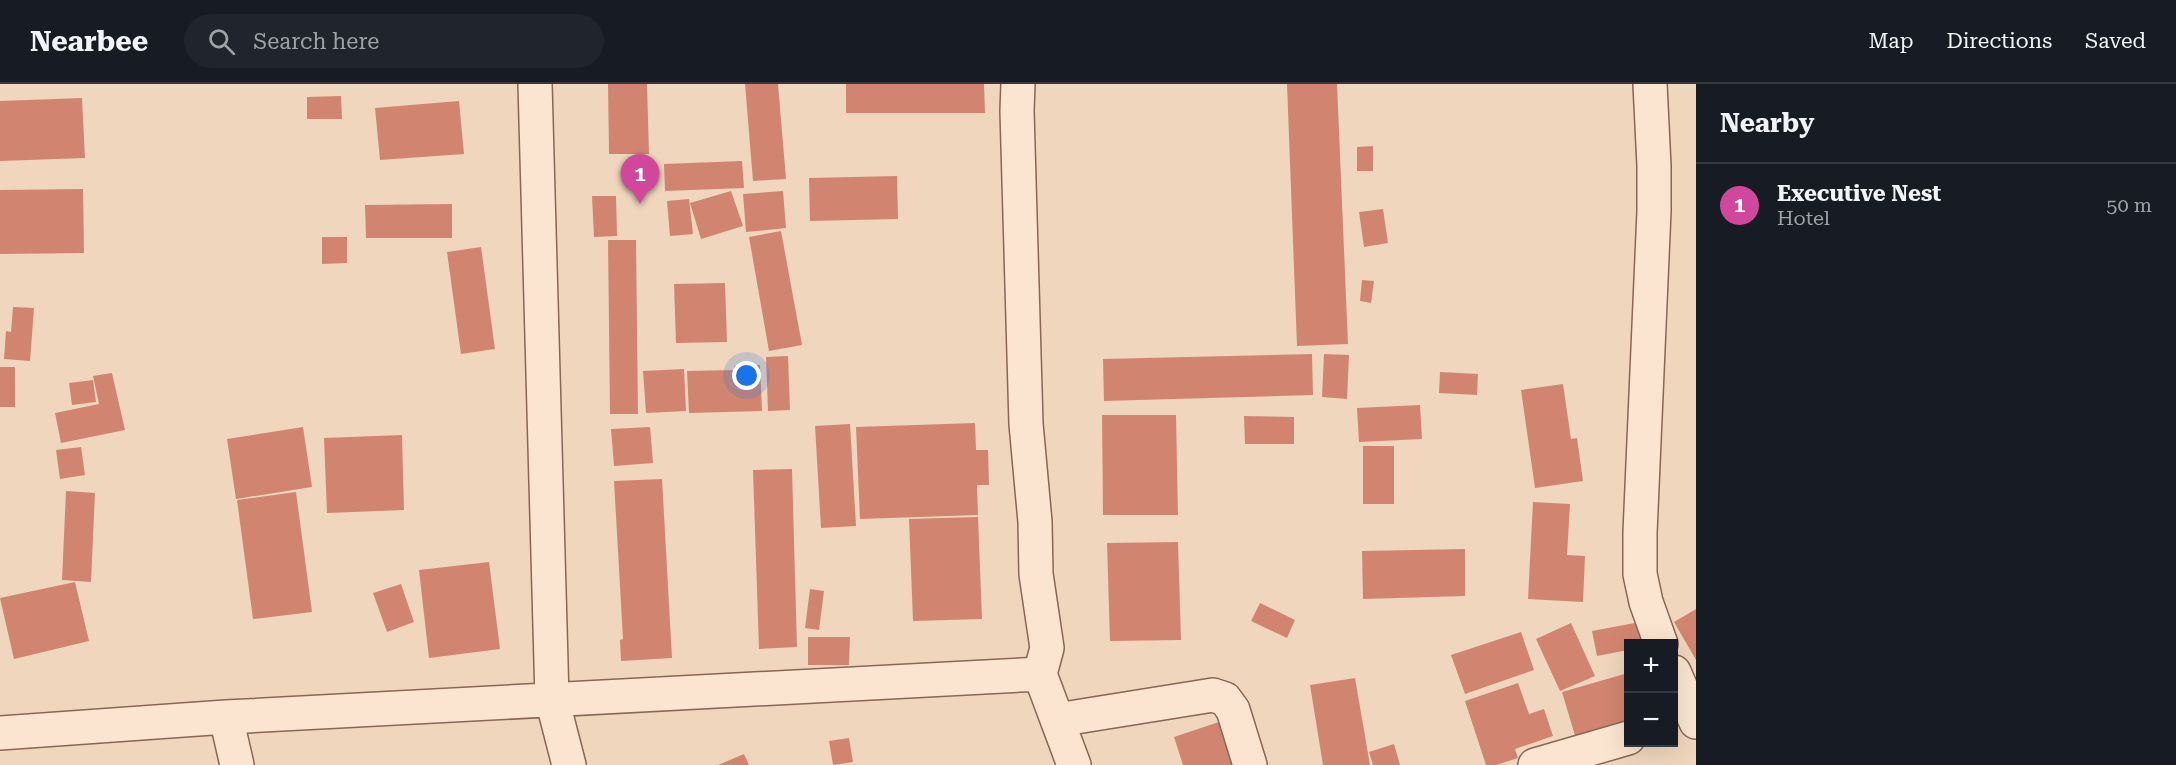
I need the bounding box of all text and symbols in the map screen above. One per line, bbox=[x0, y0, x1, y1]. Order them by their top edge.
search box bbox=[184, 14, 604, 68]
text: Nearbee bbox=[30, 25, 148, 58]
icon: search bbox=[205, 25, 238, 58]
text: Search here bbox=[253, 29, 379, 54]
text: Map bbox=[1869, 29, 1913, 53]
text: Directions bbox=[1946, 29, 2052, 53]
text: Saved bbox=[2085, 29, 2146, 53]
text: Nearby bbox=[1720, 108, 1814, 138]
pin: 1 bbox=[620, 154, 660, 204]
text: Executive Nest bbox=[1777, 181, 1941, 206]
text: 1 bbox=[1734, 193, 1745, 217]
text: 50 m bbox=[2106, 193, 2152, 217]
text: Hotel bbox=[1777, 206, 1830, 230]
your location bbox=[732, 361, 761, 390]
map controls bbox=[1624, 639, 1678, 747]
button: + bbox=[1624, 639, 1678, 693]
button: − bbox=[1624, 693, 1678, 747]

